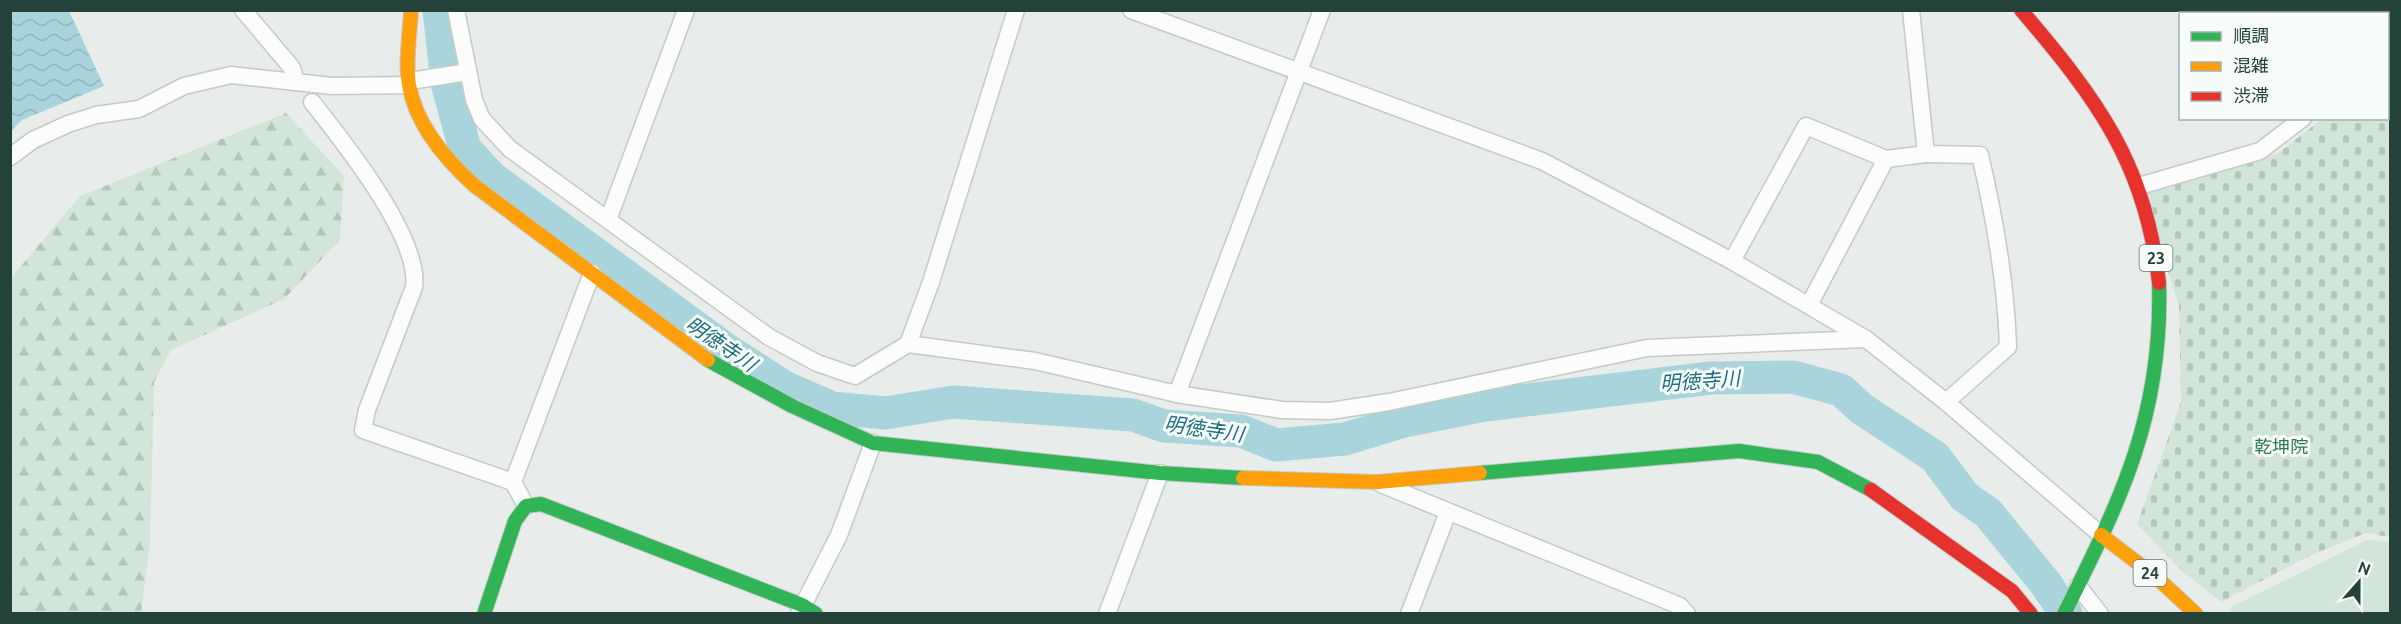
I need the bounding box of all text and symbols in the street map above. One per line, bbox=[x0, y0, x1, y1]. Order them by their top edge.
legend bbox=[2179, 12, 2389, 120]
text: 順調 bbox=[2233, 25, 2269, 45]
text: 混雑 bbox=[2233, 55, 2269, 75]
text: 渋滞 bbox=[2233, 85, 2269, 105]
road number: 23 bbox=[2140, 245, 2172, 271]
water label: 明徳寺川 bbox=[682, 312, 763, 377]
water label: 明徳寺川 bbox=[1659, 366, 1743, 395]
water label: 明徳寺川 bbox=[1163, 412, 1247, 446]
park label: 乾坤院 bbox=[2254, 436, 2308, 456]
north arrow bbox=[2329, 552, 2389, 612]
text: N bbox=[2356, 557, 2373, 579]
road number: 24 bbox=[2134, 560, 2166, 586]

